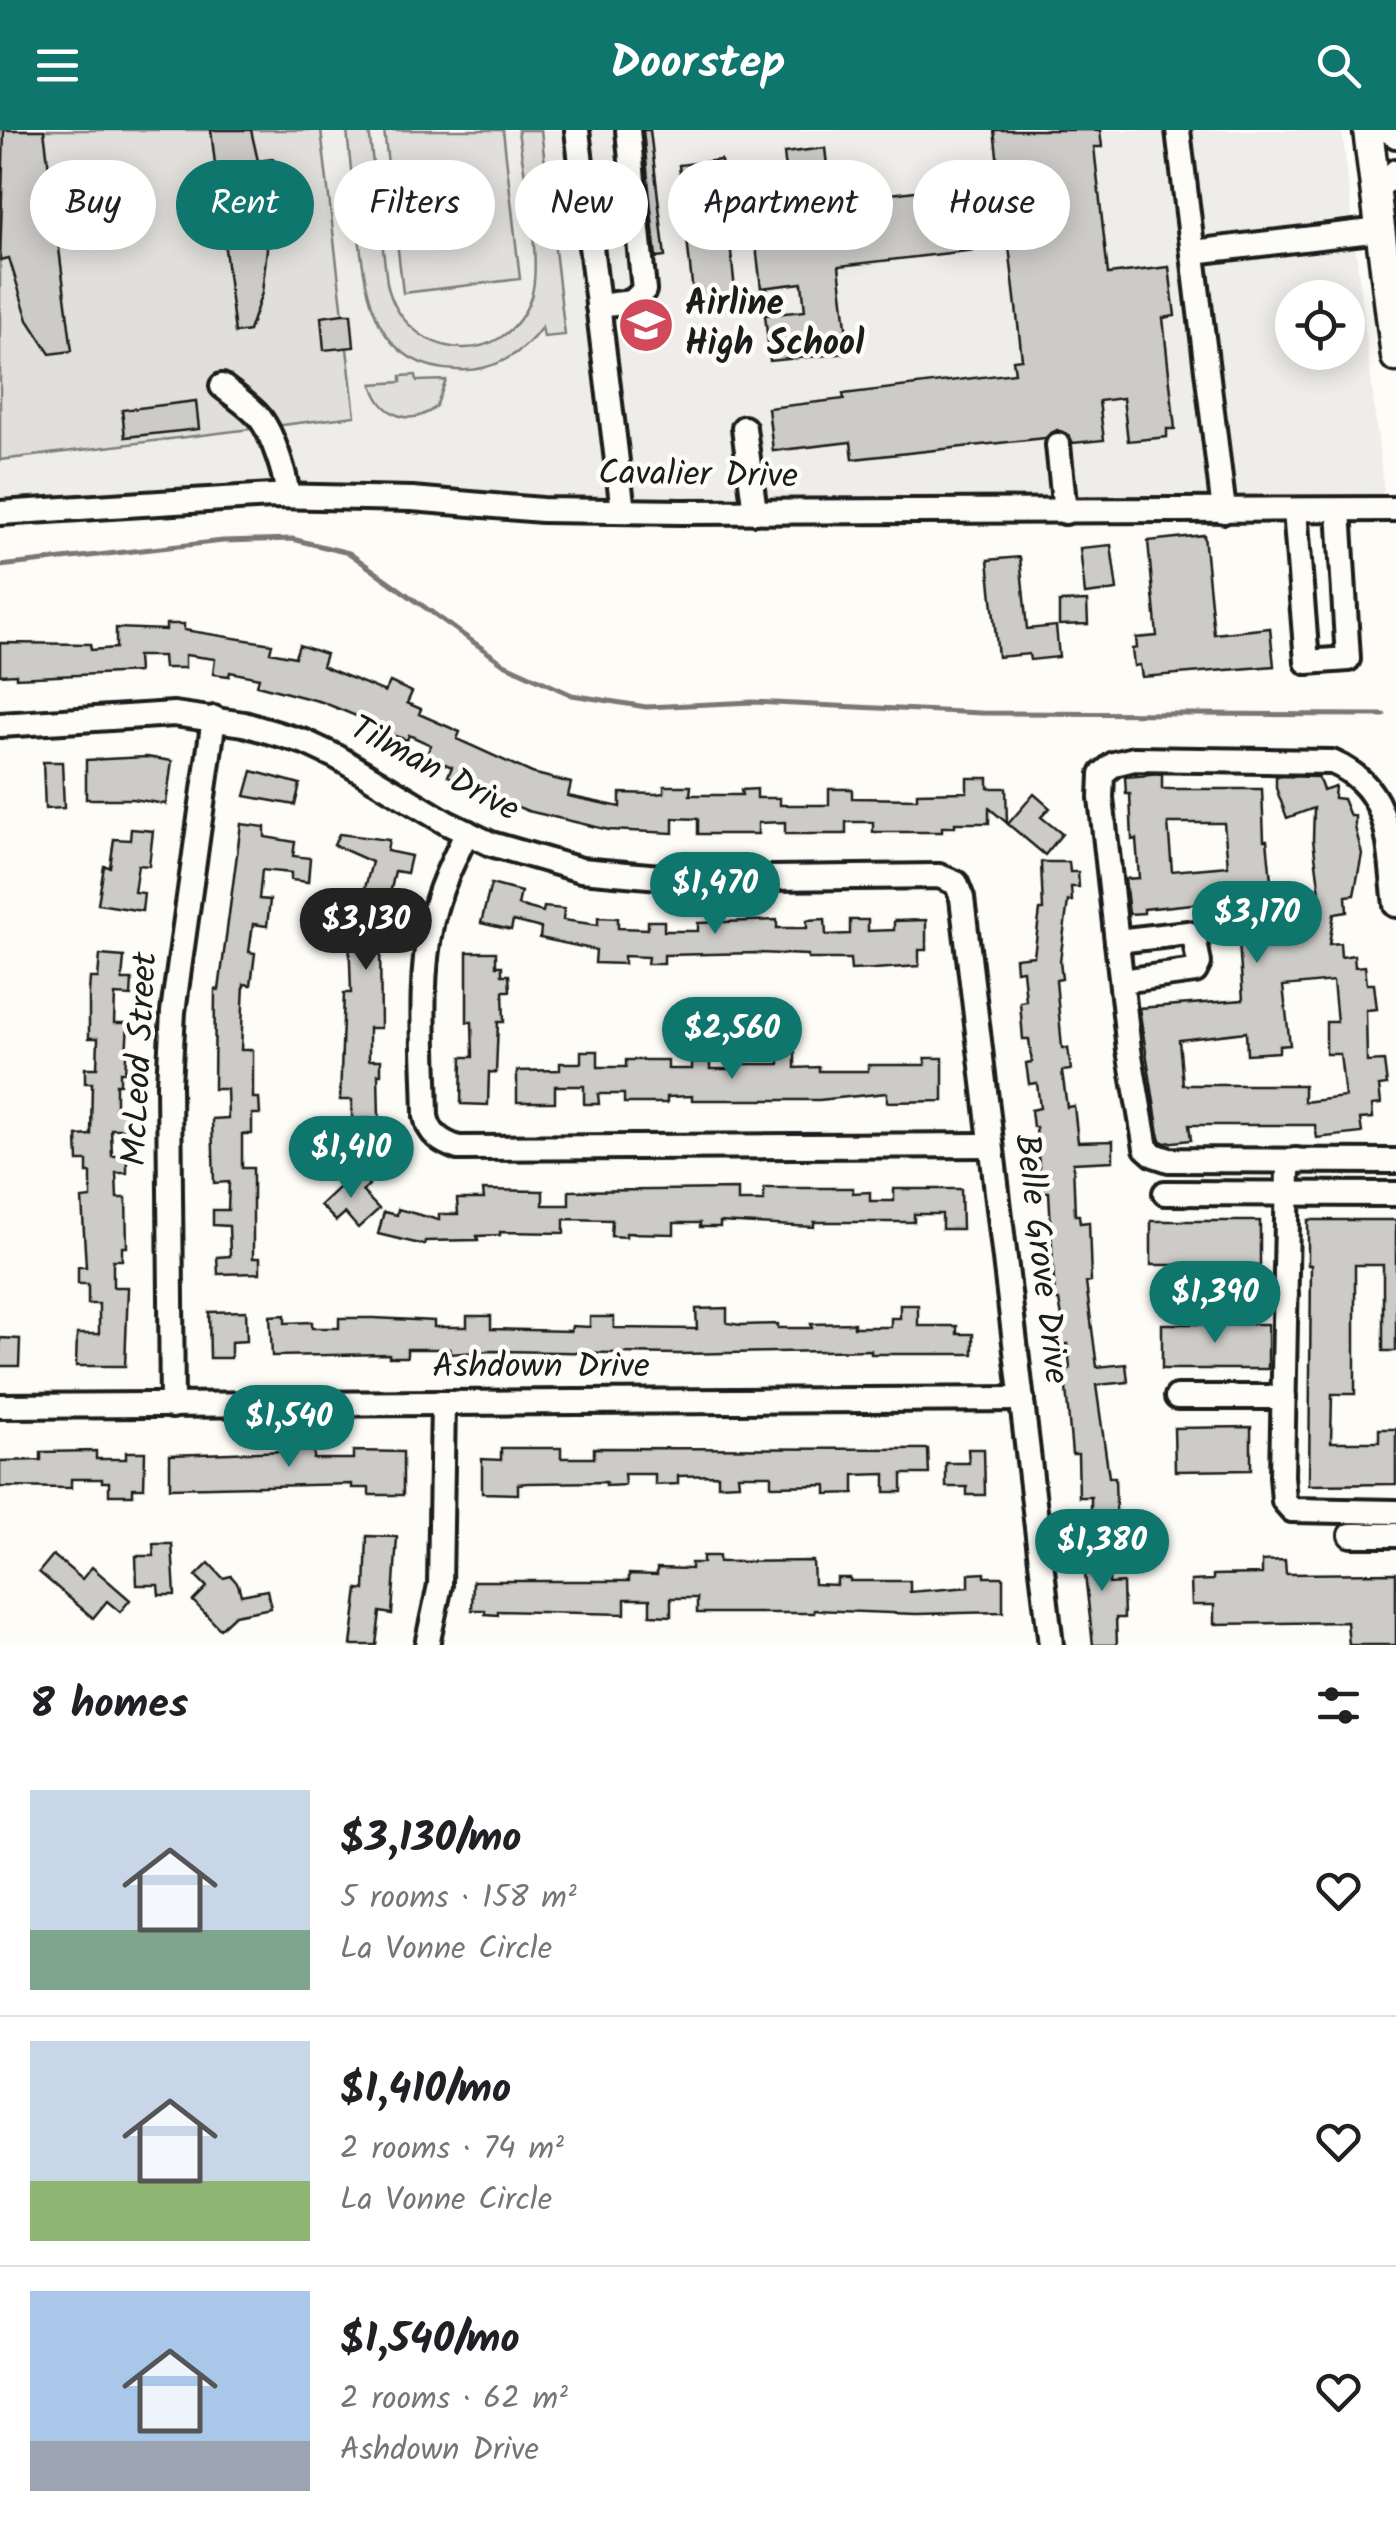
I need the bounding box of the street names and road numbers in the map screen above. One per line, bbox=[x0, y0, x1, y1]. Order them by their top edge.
street label: Cavalier Drive bbox=[598, 446, 799, 506]
street label: Tilman Drive bbox=[339, 702, 529, 838]
street label: McLeod Street bbox=[107, 950, 175, 1167]
street label: Belle Grove Drive bbox=[997, 1131, 1083, 1387]
street label: Ashdown Drive bbox=[432, 1340, 650, 1396]

